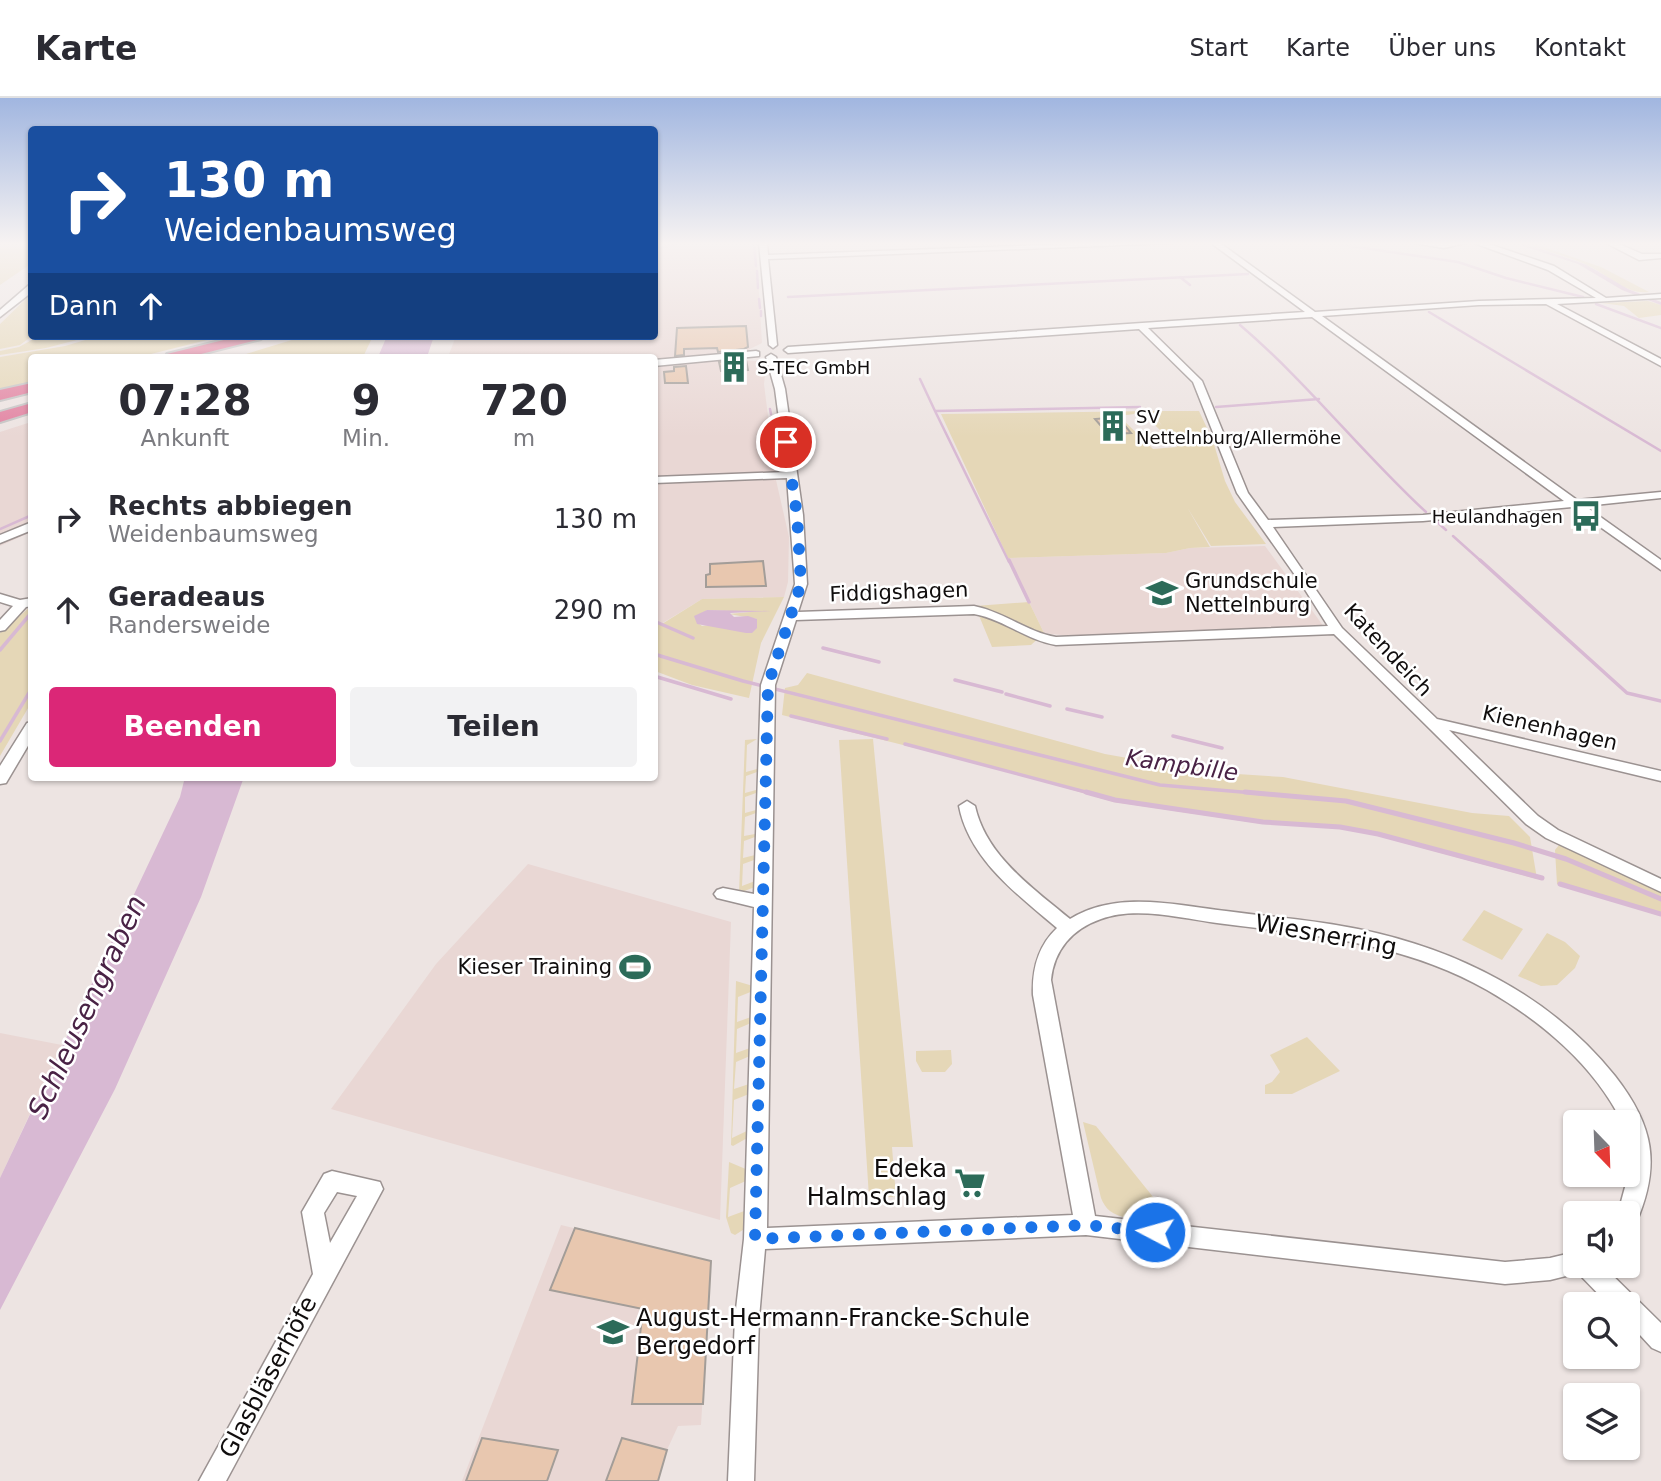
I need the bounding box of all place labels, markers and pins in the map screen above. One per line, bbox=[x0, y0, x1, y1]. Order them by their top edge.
building icon: S-TEC GmbH bbox=[717, 350, 751, 384]
place label: S-TEC GmbH bbox=[757, 357, 870, 378]
place label: SV Nettelnburg/Allermöhe bbox=[1136, 406, 1341, 448]
building icon: SV Nettelnburg/Allermöhe bbox=[1096, 409, 1130, 443]
pin bbox=[756, 412, 816, 472]
bus stop icon: Heulandhagen bbox=[1569, 499, 1603, 533]
place label: Heulandhagen bbox=[1432, 506, 1563, 527]
place label: Grundschule Nettelnburg bbox=[1185, 569, 1318, 617]
school or university icon: Grundschule Nettelnburg bbox=[1145, 576, 1179, 610]
sports icon: Kieser Training bbox=[618, 950, 652, 984]
place label: Kieser Training bbox=[457, 955, 612, 979]
place label: Edeka Halmschlag bbox=[807, 1155, 947, 1211]
supermarket icon: Edeka Halmschlag bbox=[953, 1166, 987, 1200]
place label: August-Hermann-Francke-Schule Bergedorf bbox=[636, 1304, 1030, 1360]
school or university icon: August-Hermann-Francke-Schule Bergedorf bbox=[596, 1315, 630, 1349]

